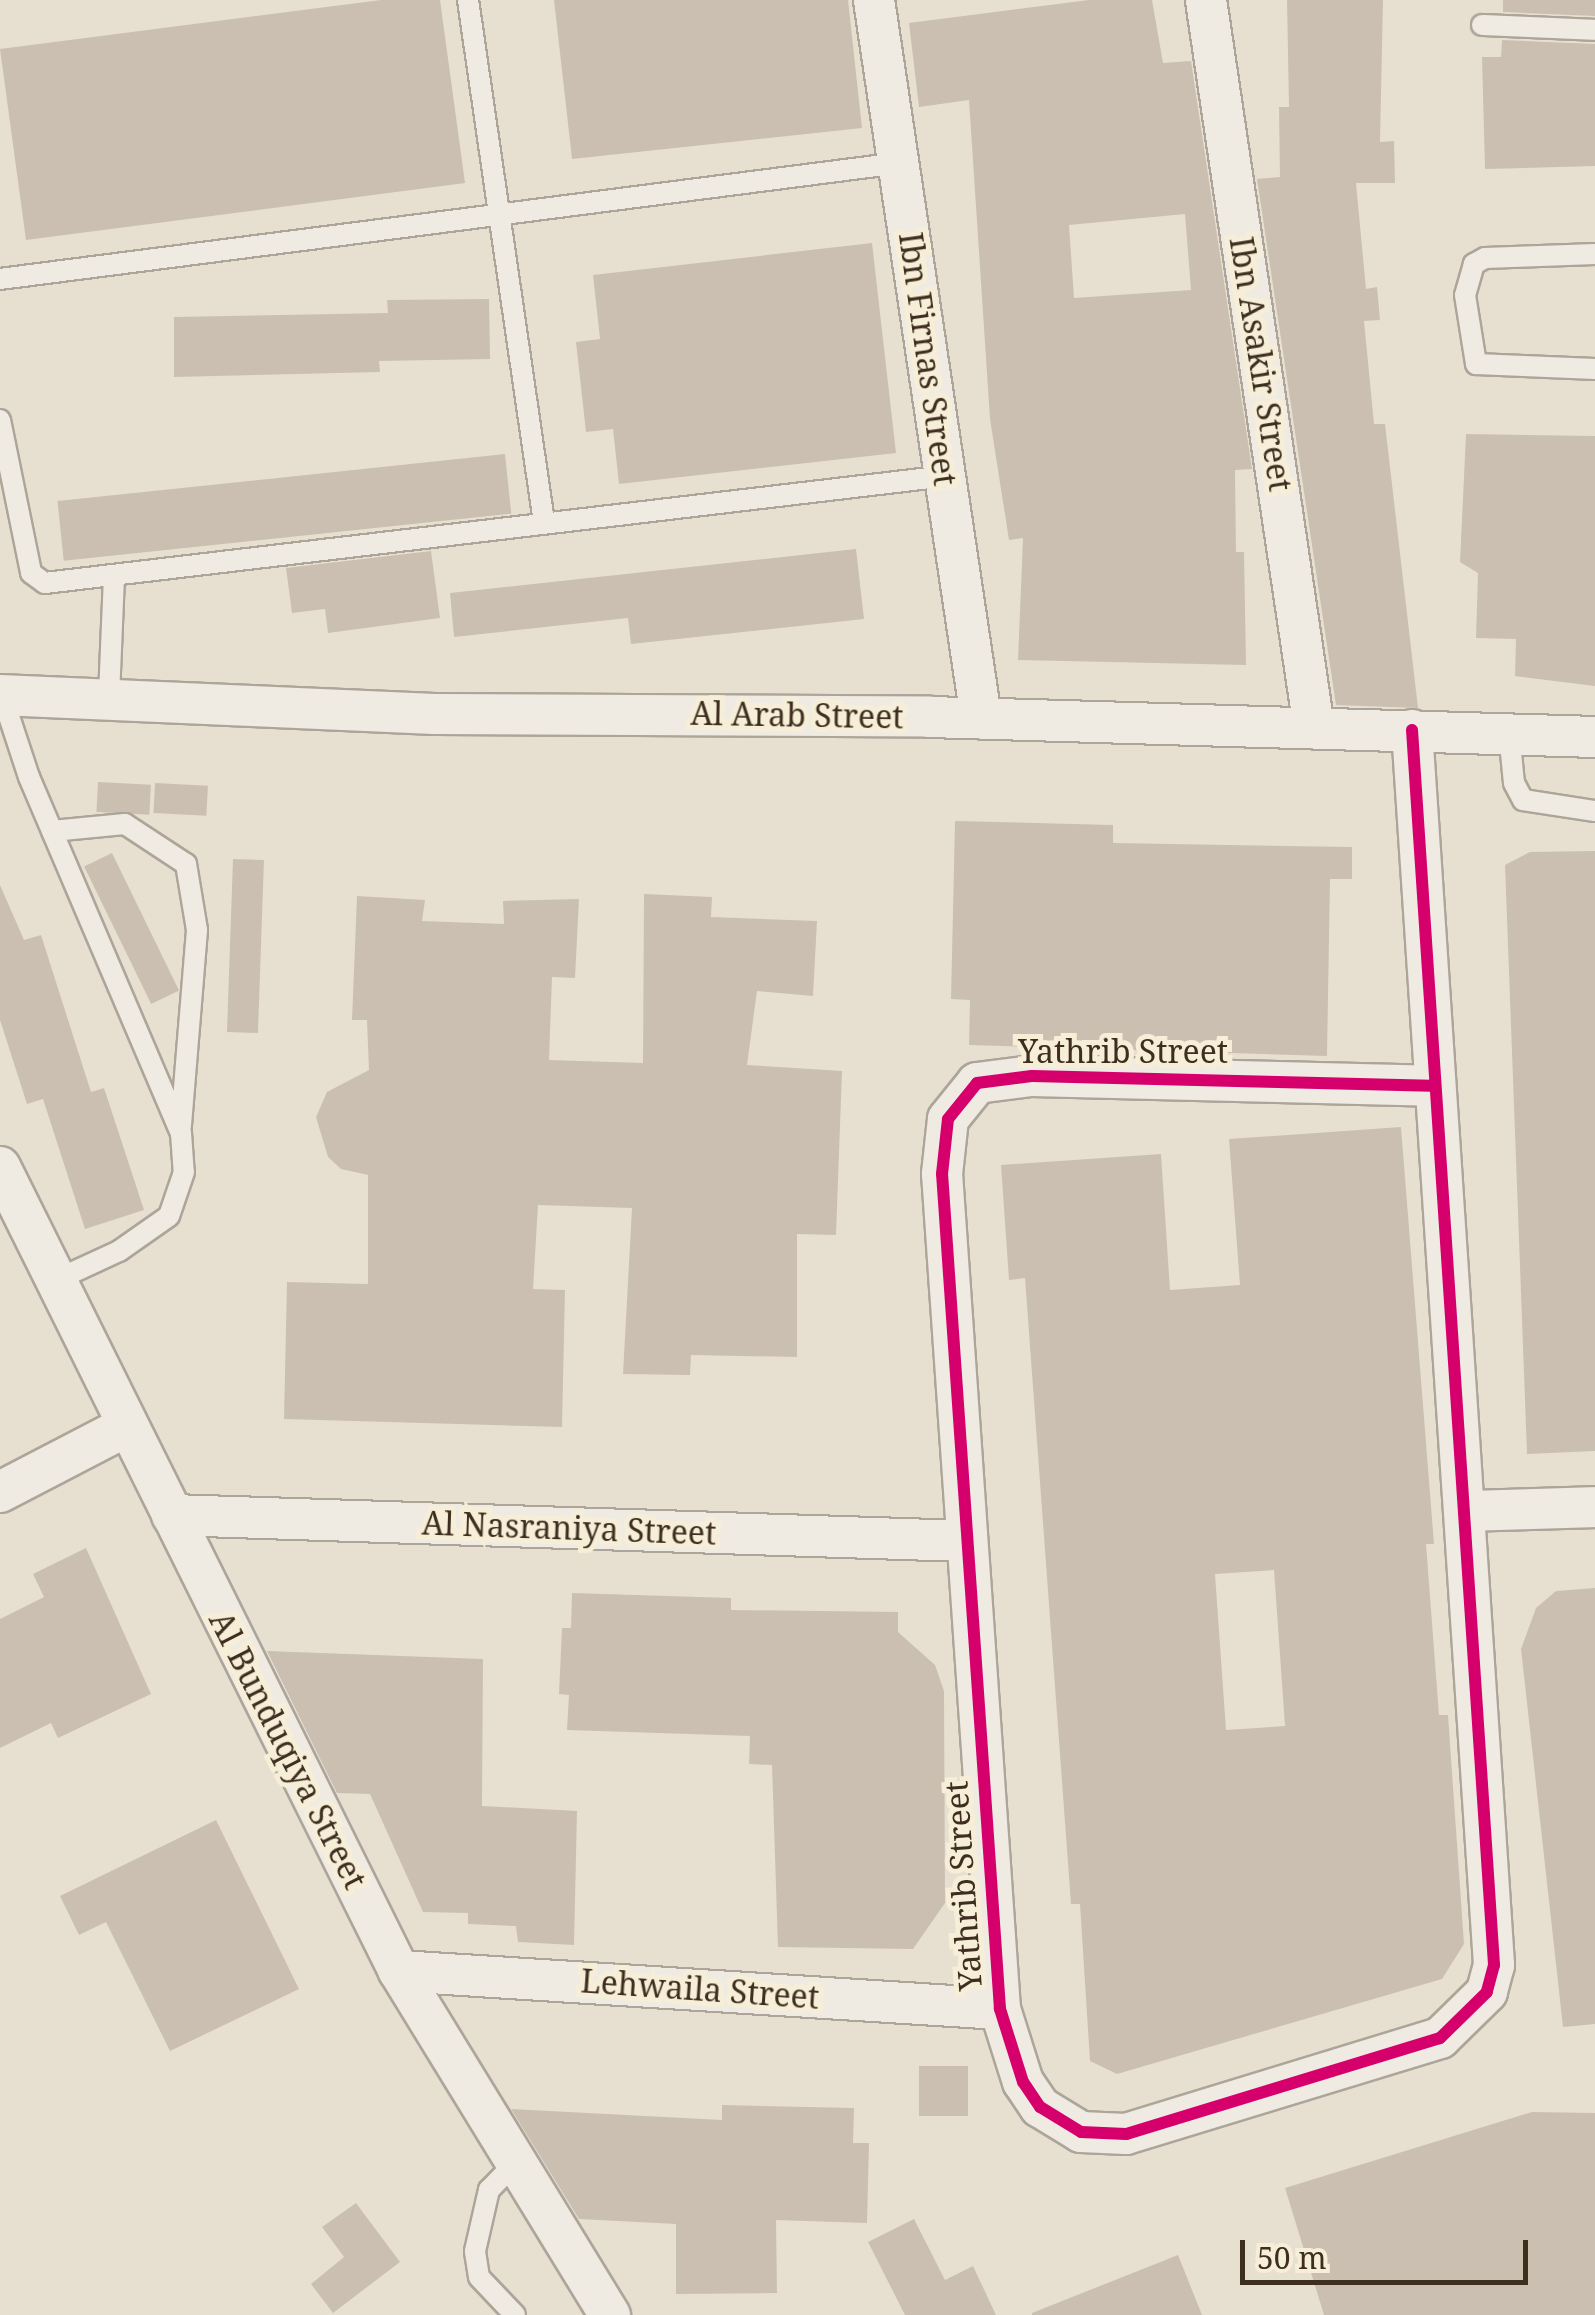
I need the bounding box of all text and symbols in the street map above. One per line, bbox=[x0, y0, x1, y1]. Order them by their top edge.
street label: Ibn Firnas Street bbox=[891, 230, 965, 488]
street label: Ibn Asakir Street bbox=[1222, 234, 1300, 494]
street label: Al Arab Street bbox=[690, 694, 904, 736]
street label: Yathrib Street bbox=[1018, 1032, 1228, 1070]
street label: Al Nasraniya Street bbox=[421, 1504, 717, 1552]
street label: Al Bunduqiya Street bbox=[201, 1605, 375, 1895]
street label: Yathrib Street bbox=[937, 1780, 989, 1992]
street label: Lehwaila Street bbox=[580, 1962, 820, 2016]
scale bar bbox=[1245, 2220, 1532, 2282]
text: 50 m bbox=[1257, 2237, 1327, 2278]

